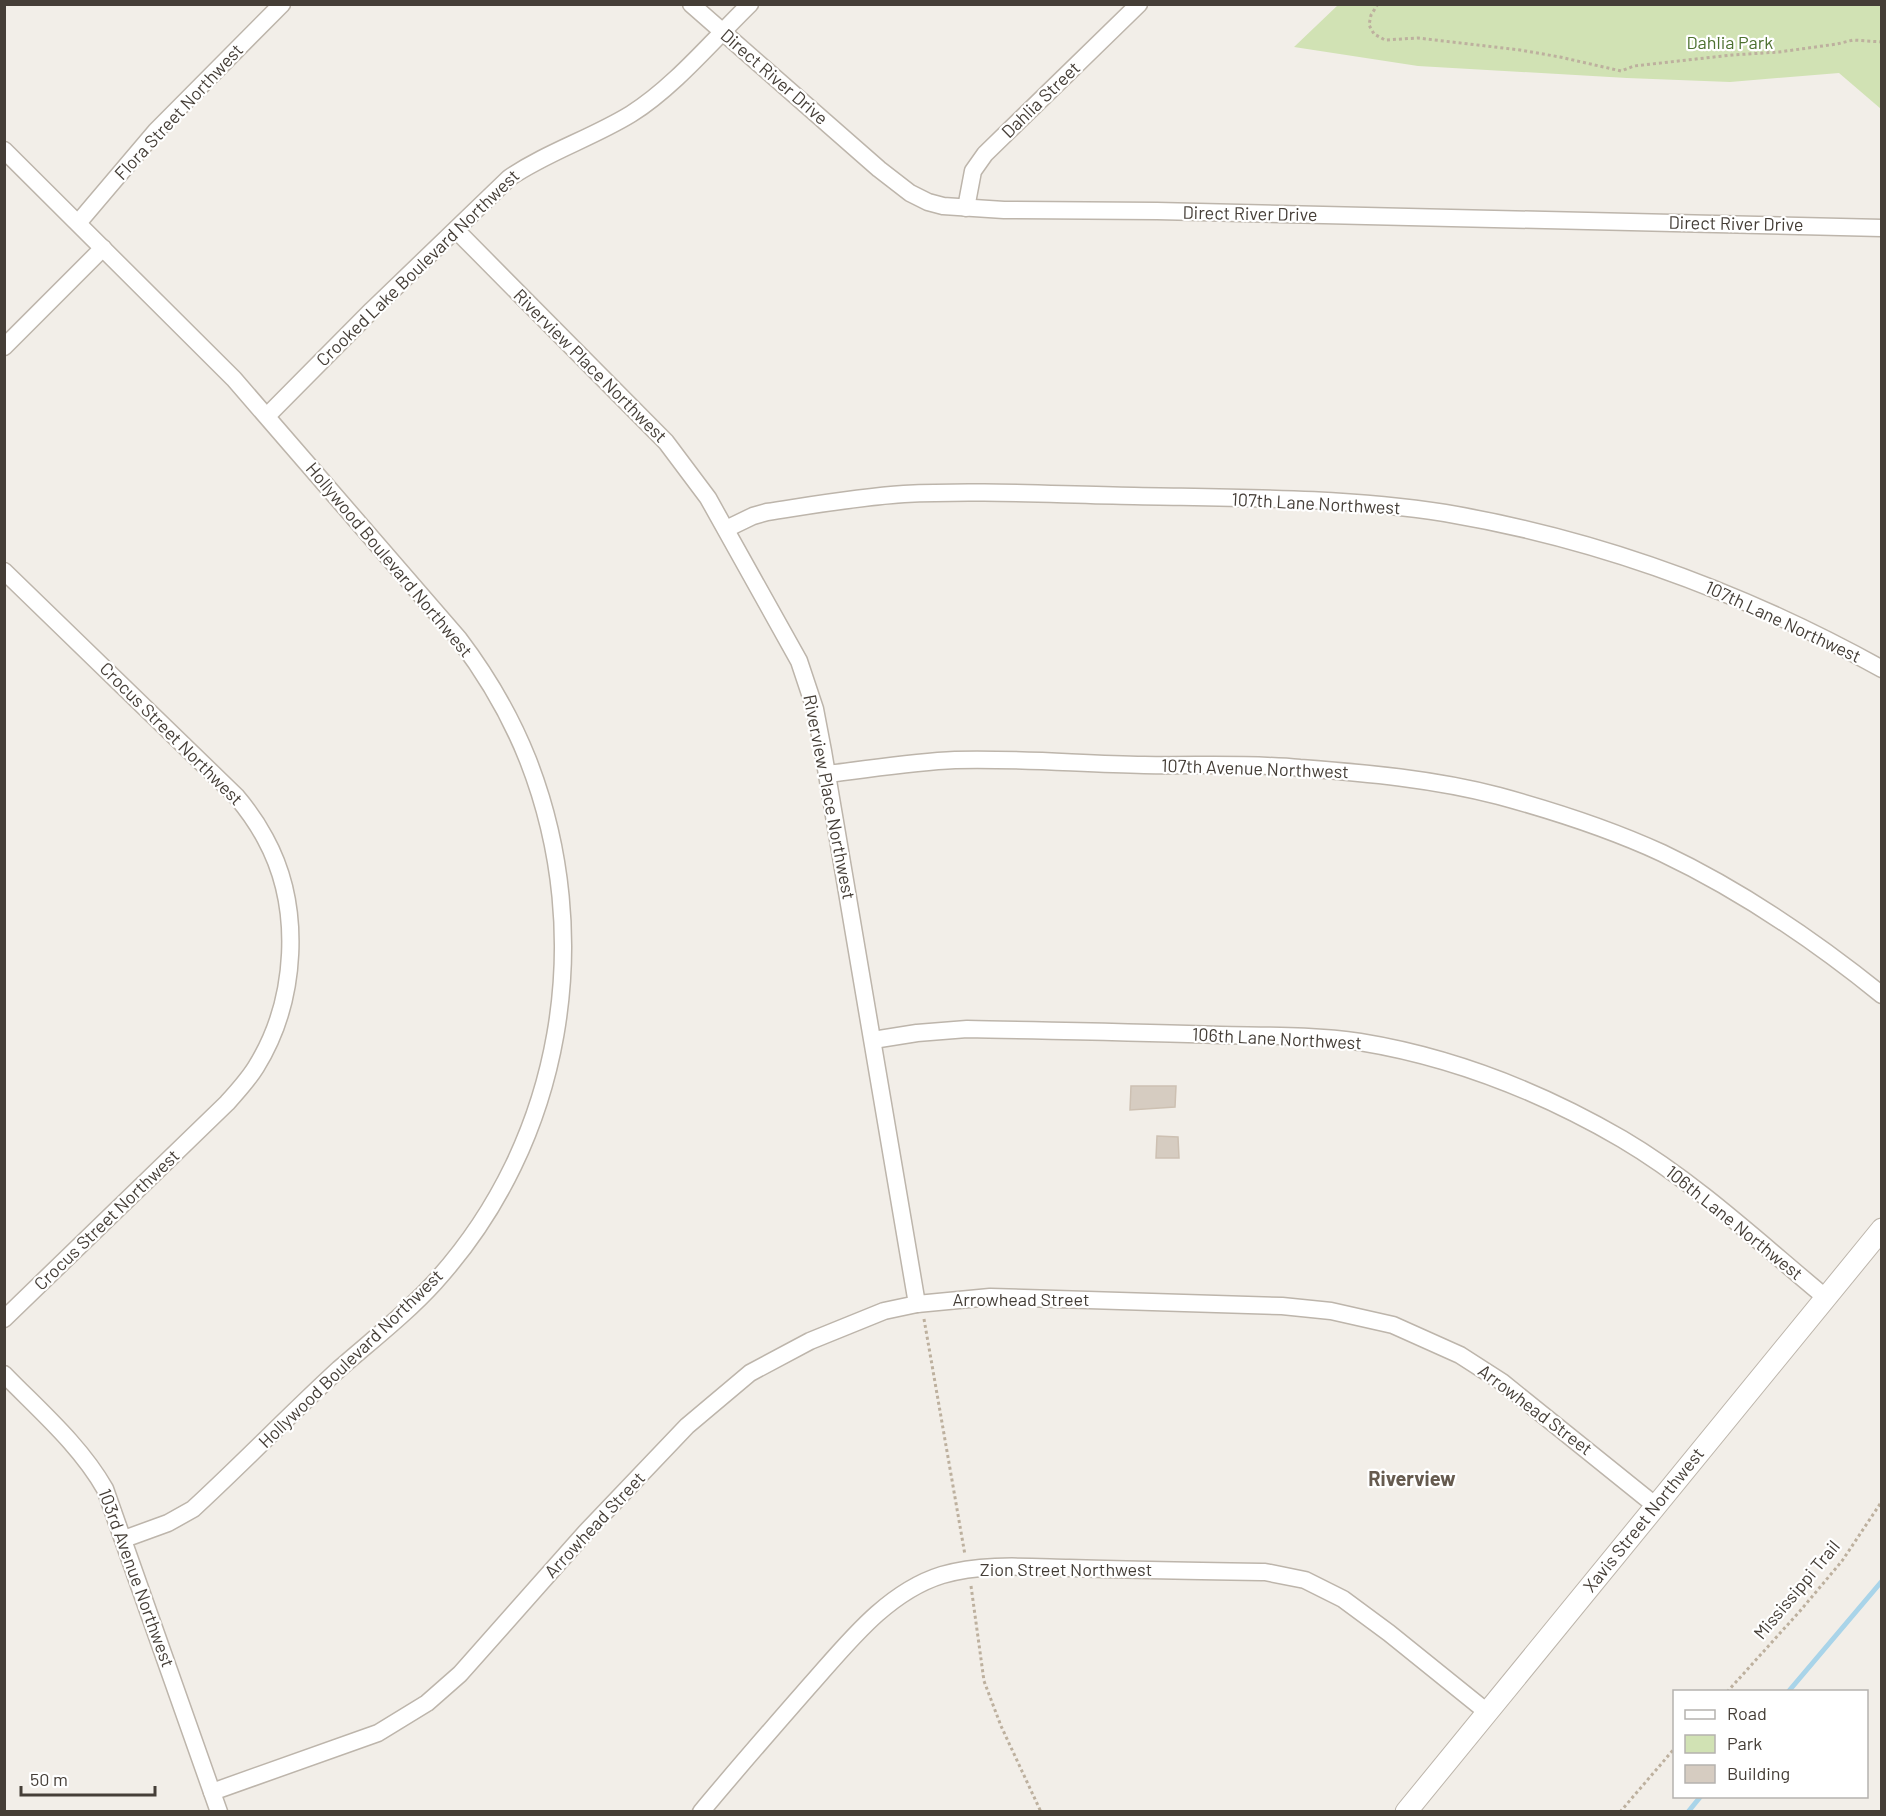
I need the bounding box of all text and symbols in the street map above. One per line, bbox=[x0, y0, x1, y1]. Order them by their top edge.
street label: Direct River Drive bbox=[717, 24, 833, 129]
park label: Dahlia Park bbox=[1687, 31, 1773, 53]
street label: Flora Street Northwest bbox=[109, 39, 247, 184]
street label: Dahlia Street bbox=[996, 56, 1084, 142]
street label: Crooked Lake Boulevard Northwest bbox=[311, 164, 523, 370]
street label: Direct River Drive bbox=[1182, 201, 1318, 225]
street label: Direct River Drive bbox=[1668, 211, 1804, 235]
street label: Riverview Place Northwest bbox=[509, 284, 672, 447]
street label: Hollywood Boulevard Northwest bbox=[302, 457, 478, 661]
street label: 107th Lane Northwest bbox=[1231, 488, 1401, 518]
street label: 107th Lane Northwest bbox=[1702, 575, 1865, 667]
street label: Crocus Street Northwest bbox=[96, 657, 248, 809]
street label: Riverview Place Northwest bbox=[799, 692, 861, 901]
street label: 107th Avenue Northwest bbox=[1161, 754, 1349, 782]
street label: 106th Lane Northwest bbox=[1192, 1023, 1362, 1053]
street label: Crocus Street Northwest bbox=[29, 1144, 183, 1294]
street label: 106th Lane Northwest bbox=[1662, 1160, 1808, 1284]
street label: Hollywood Boulevard Northwest bbox=[254, 1264, 447, 1452]
street label: Arrowhead Street bbox=[952, 1288, 1090, 1310]
street label: Arrowhead Street bbox=[1474, 1359, 1597, 1459]
street label: Xavis Street Northwest bbox=[1578, 1443, 1708, 1596]
district label: Riverview bbox=[1368, 1466, 1456, 1490]
street label: Arrowhead Street bbox=[539, 1467, 649, 1582]
street label: 103rd Avenue Northwest bbox=[94, 1485, 180, 1670]
street label: Mississippi Trail bbox=[1748, 1535, 1844, 1643]
street label: Zion Street Northwest bbox=[980, 1558, 1152, 1580]
legend bbox=[1673, 1690, 1868, 1798]
text: Road bbox=[1727, 1702, 1767, 1724]
text: Park bbox=[1727, 1732, 1762, 1754]
scale bar bbox=[21, 1759, 154, 1797]
text: Building bbox=[1727, 1762, 1790, 1784]
text: 50 m bbox=[30, 1768, 68, 1790]

